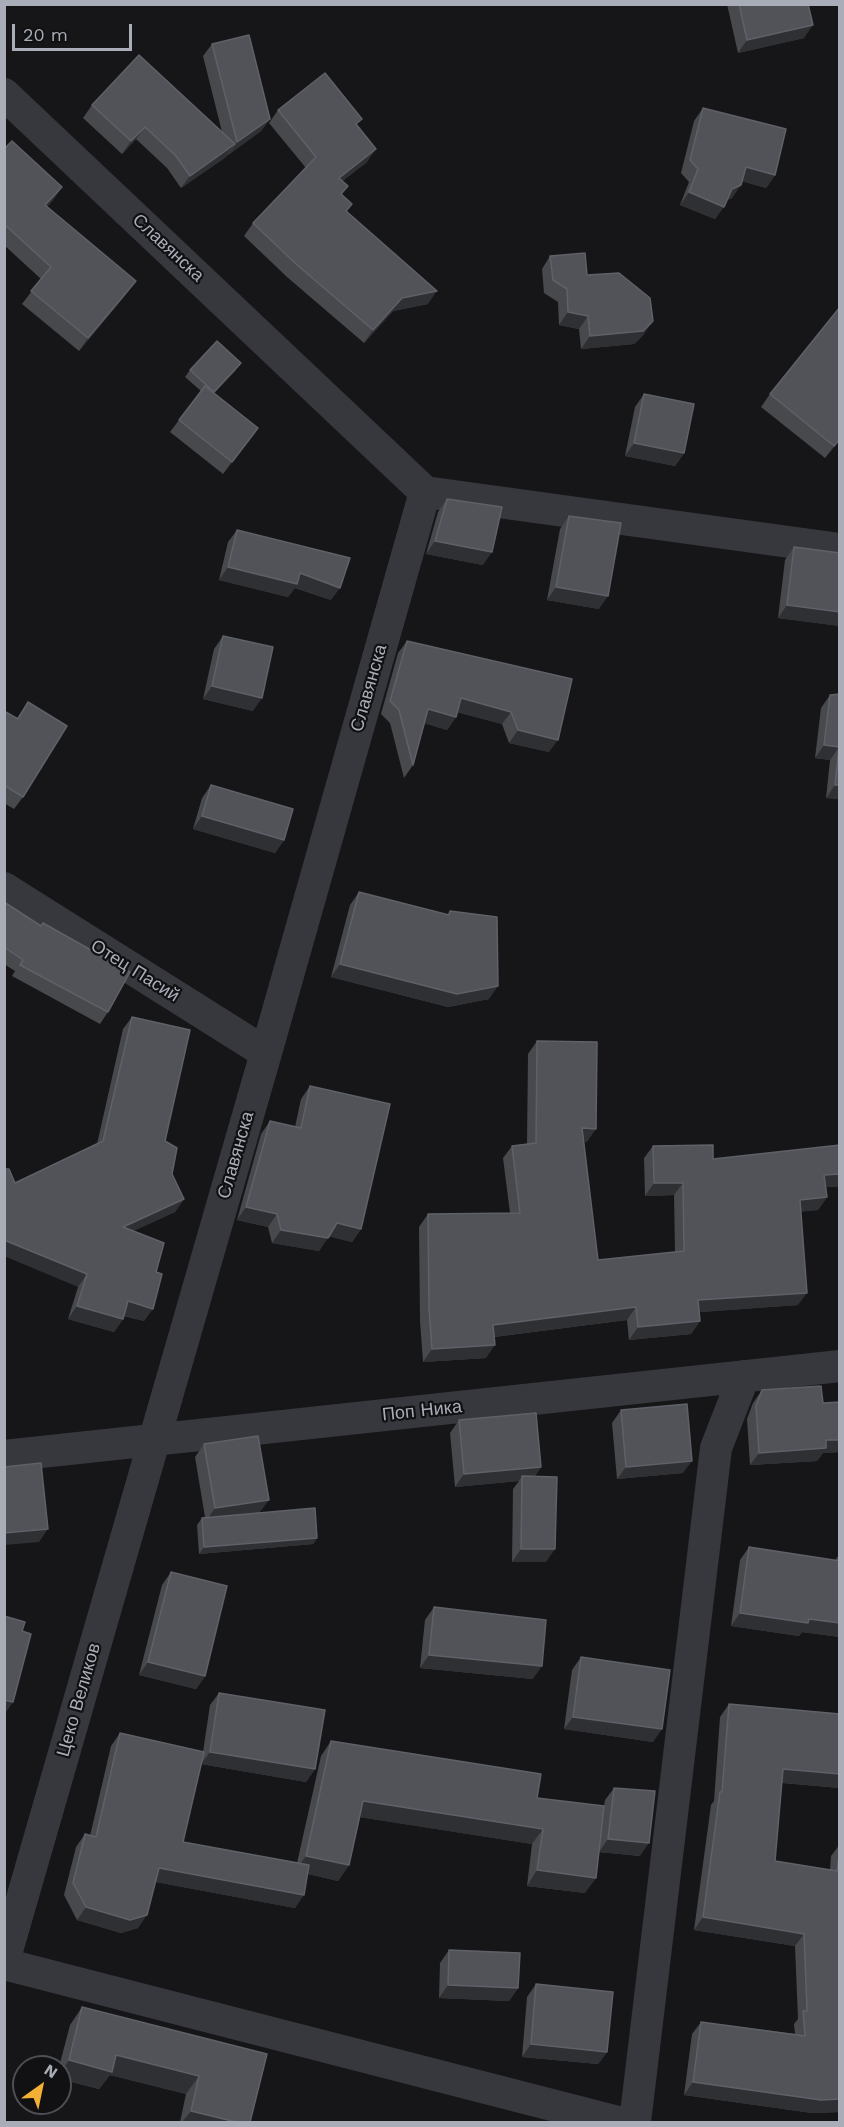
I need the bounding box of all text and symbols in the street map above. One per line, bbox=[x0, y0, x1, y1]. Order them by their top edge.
scale bar bbox=[15, 12, 135, 50]
text: 20 m bbox=[23, 24, 68, 45]
street label: Славянска bbox=[128, 209, 208, 287]
street label: Славянска bbox=[346, 642, 392, 734]
street label: Отец Пасий bbox=[87, 935, 183, 1007]
street label: Славянска bbox=[213, 1109, 259, 1201]
street label: Поп Ника bbox=[381, 1396, 463, 1426]
street label: Цеко Великов bbox=[52, 1641, 106, 1759]
north arrow bbox=[12, 2055, 72, 2115]
text: N bbox=[41, 2060, 61, 2082]

